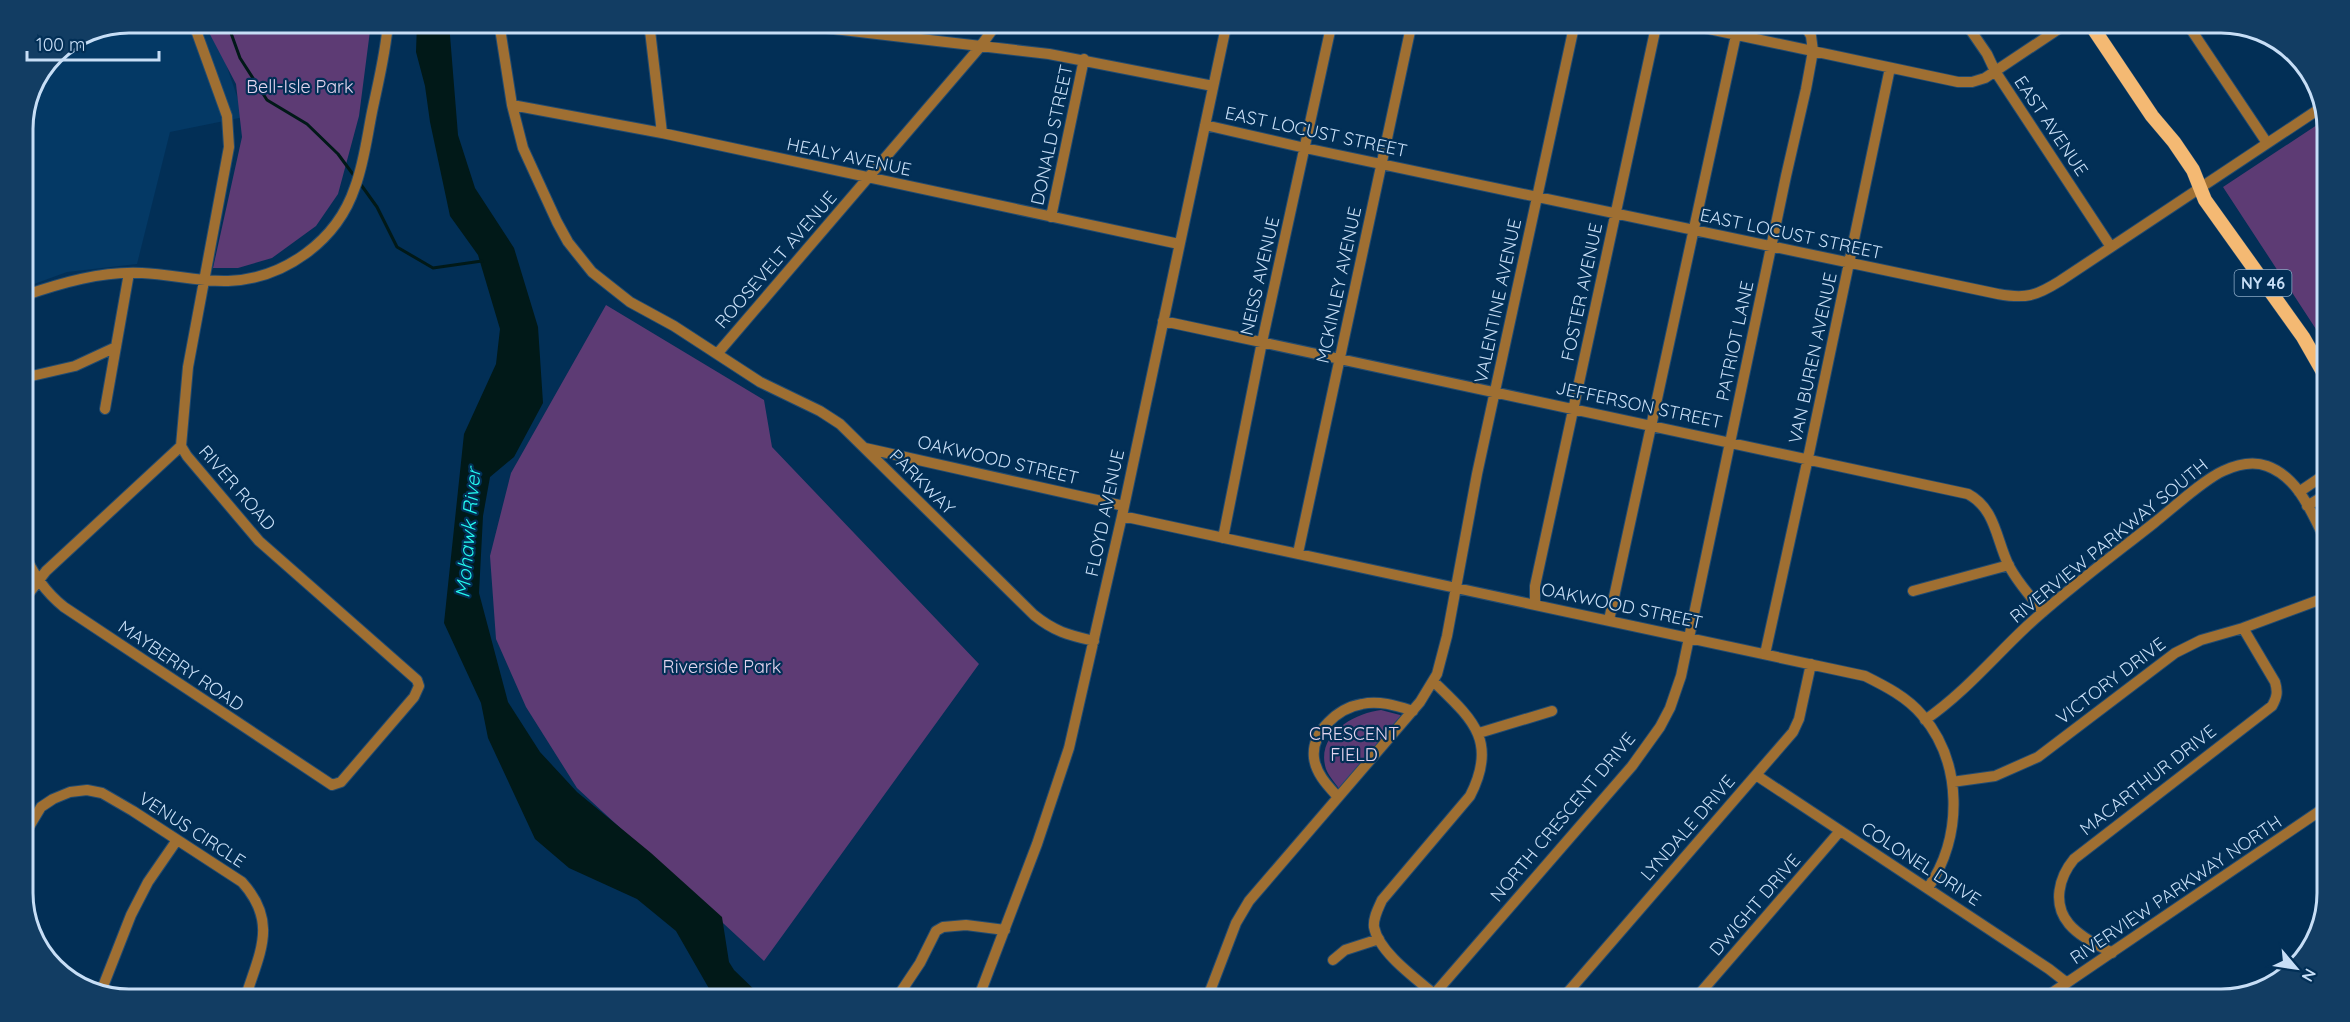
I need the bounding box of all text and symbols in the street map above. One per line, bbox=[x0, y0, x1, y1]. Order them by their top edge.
scale bar bbox=[27, 24, 159, 62]
text: 100 m bbox=[36, 33, 85, 56]
street label: DONALD STREET bbox=[1025, 62, 1078, 207]
street label: EAST AVENUE bbox=[2009, 71, 2093, 180]
park label: Bell-Isle Park bbox=[246, 75, 354, 98]
street label: EAST LOCUST STREET bbox=[1223, 101, 1409, 162]
street label: HEALY AVENUE bbox=[785, 132, 913, 181]
street label: ROOSEVELT AVENUE bbox=[710, 186, 842, 333]
street label: EAST LOCUST STREET bbox=[1698, 203, 1884, 264]
street label: MCKINLEY AVENUE bbox=[1311, 204, 1366, 365]
street label: NEISS AVENUE bbox=[1235, 214, 1284, 338]
street label: VALENTINE AVENUE bbox=[1469, 216, 1526, 385]
street label: FOSTER AVENUE bbox=[1556, 221, 1607, 363]
street label: VAN BUREN AVENUE bbox=[1783, 270, 1842, 446]
road number: NY 46 bbox=[2234, 270, 2292, 296]
street label: PATRIOT LANE bbox=[1711, 279, 1758, 403]
street label: JEFFERSON STREET bbox=[1554, 376, 1724, 433]
street label: OAKWOOD STREET bbox=[915, 430, 1081, 489]
street label: RIVER ROAD bbox=[194, 440, 281, 535]
street label: PARKWAY bbox=[885, 444, 960, 519]
street label: FLOYD AVENUE bbox=[1080, 447, 1129, 578]
street label: RIVERVIEW PARKWAY SOUTH bbox=[2005, 453, 2213, 628]
water label: Mohawk River bbox=[449, 465, 486, 599]
street label: OAKWOOD STREET bbox=[1539, 577, 1705, 634]
street label: MAYBERRY ROAD bbox=[114, 615, 249, 716]
street label: VICTORY DRIVE bbox=[2052, 632, 2170, 729]
park label: Riverside Park bbox=[663, 655, 781, 678]
street label: MACARTHUR DRIVE bbox=[2075, 719, 2221, 840]
park label: CRESCENT FIELD bbox=[1309, 722, 1399, 766]
street label: NORTH CRESCENT DRIVE bbox=[1485, 727, 1640, 906]
street label: LYNDALE DRIVE bbox=[1635, 770, 1740, 885]
street label: VENUS CIRCLE bbox=[135, 787, 250, 873]
street label: RIVERVIEW PARKWAY NORTH bbox=[2065, 810, 2286, 969]
street label: COLONEL DRIVE bbox=[1857, 816, 1986, 911]
street label: DWIGHT DRIVE bbox=[1704, 849, 1805, 960]
north arrow bbox=[2266, 938, 2326, 998]
text: N bbox=[2298, 965, 2321, 985]

